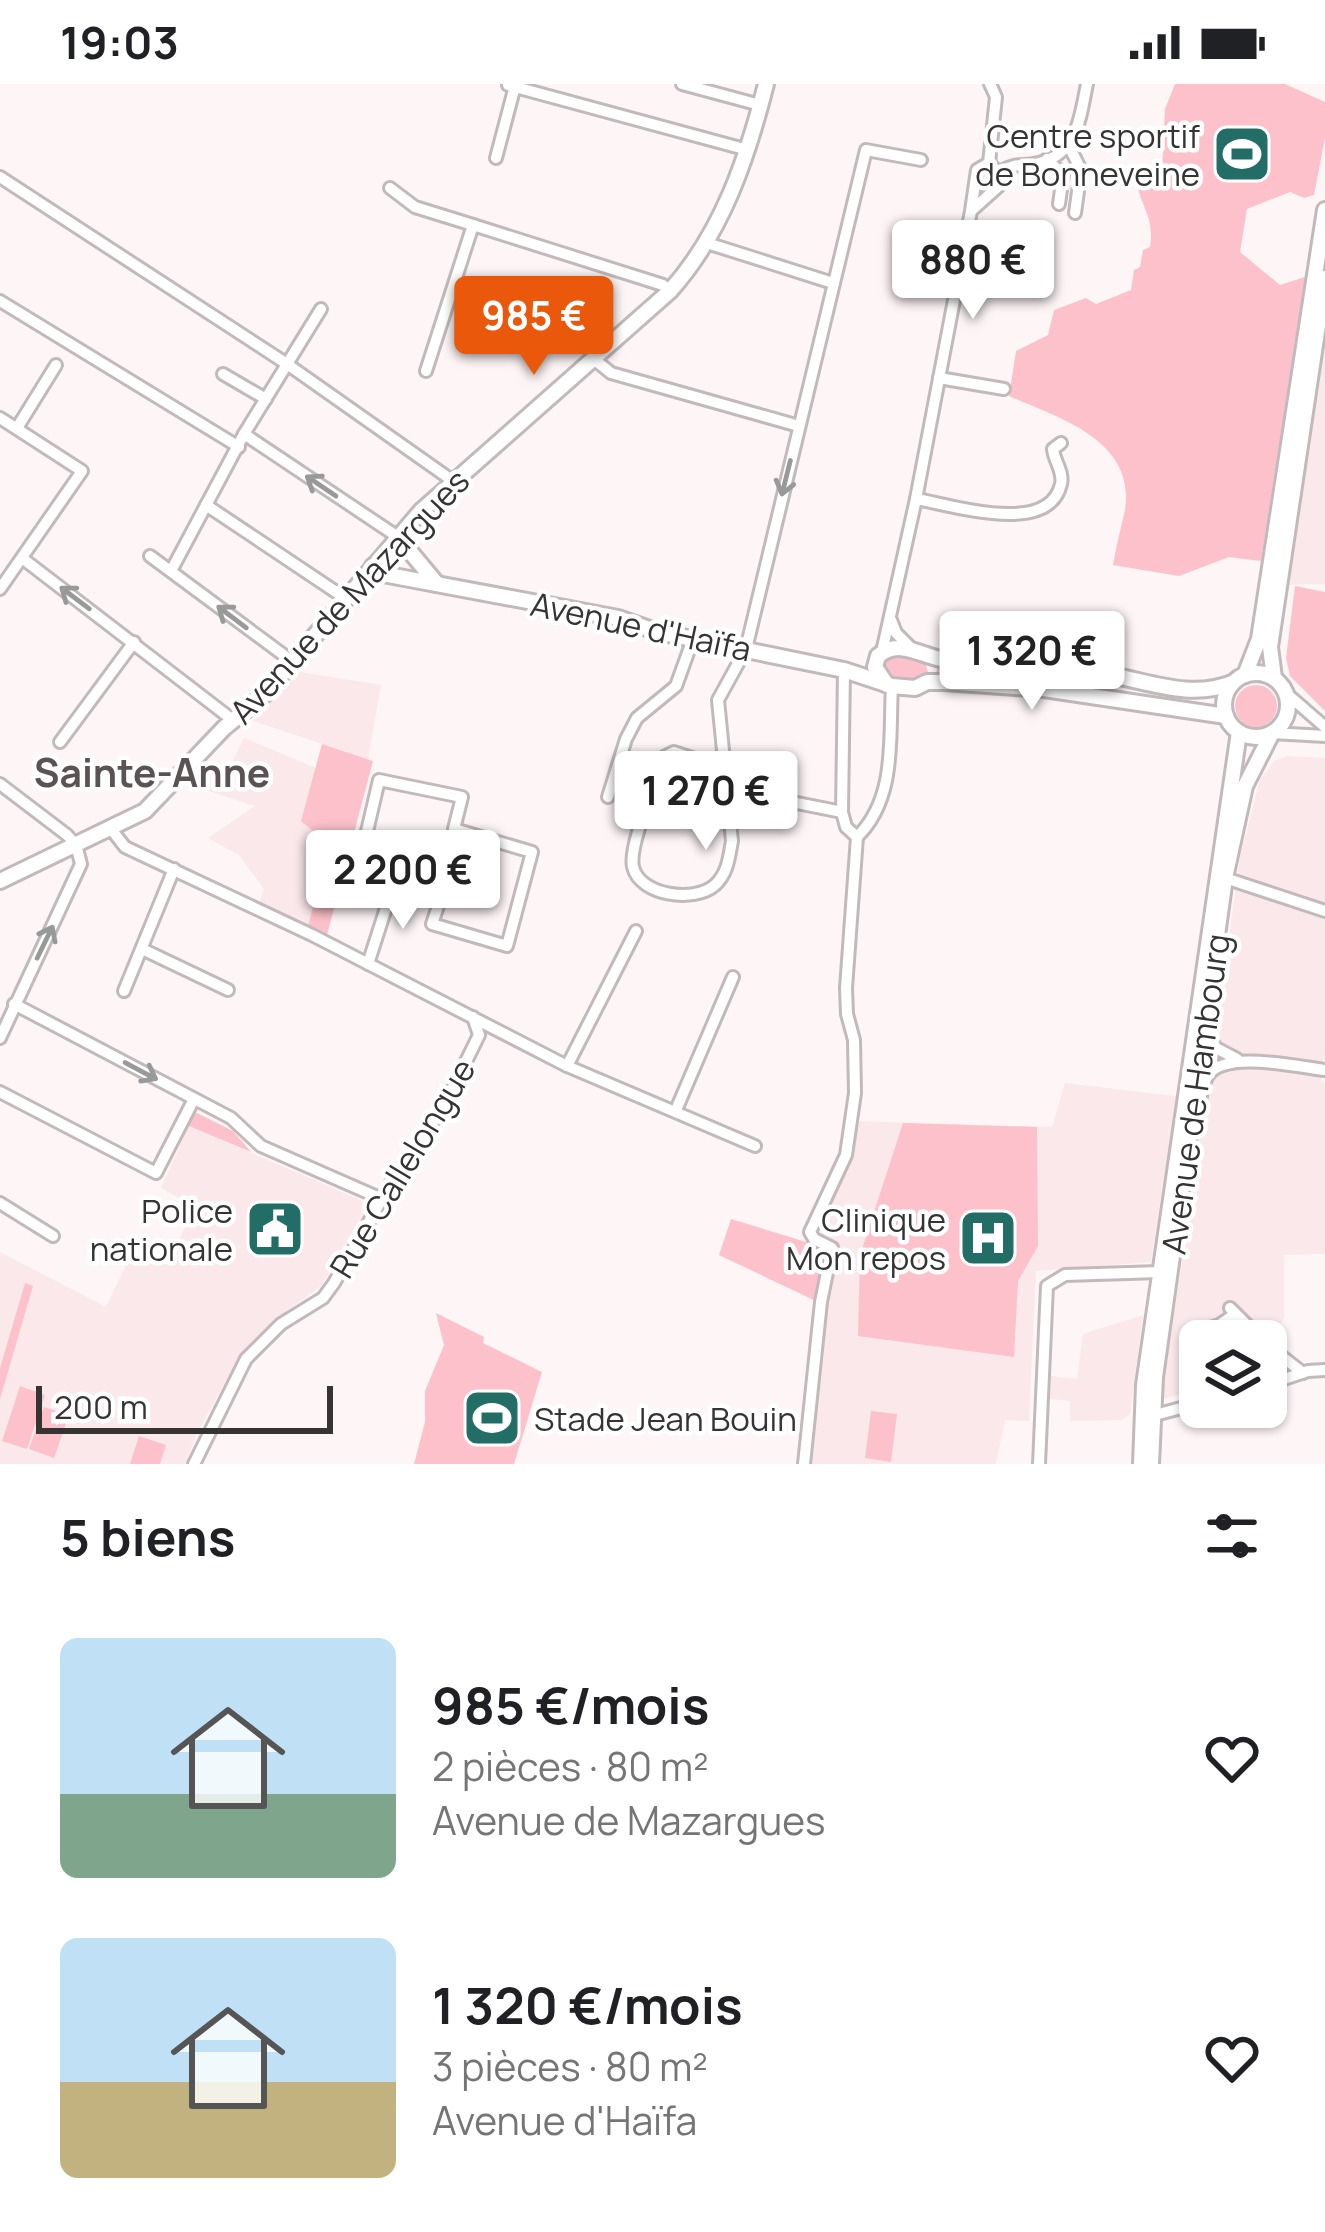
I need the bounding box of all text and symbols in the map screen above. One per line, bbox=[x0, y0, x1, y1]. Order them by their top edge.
text: 19:03 bbox=[60, 11, 179, 73]
place label: Centre sportif de Bonneveine bbox=[975, 113, 1200, 196]
sports icon: Centre sportif de Bonneveine bbox=[1211, 123, 1273, 185]
pin: 880 € bbox=[889, 220, 1057, 322]
text: 880 € bbox=[919, 232, 1027, 286]
pin: 985 € bbox=[450, 276, 618, 378]
text: 985 € bbox=[481, 288, 587, 342]
street label: Avenue de Mazargues bbox=[219, 459, 479, 733]
one-way arrow bbox=[774, 459, 796, 497]
one-way arrow bbox=[305, 473, 338, 498]
street label: Avenue d'Haïfa bbox=[527, 581, 755, 671]
one-way arrow bbox=[59, 586, 92, 611]
one-way arrow bbox=[216, 604, 249, 630]
pin: 1 320 € bbox=[921, 611, 1143, 713]
text: 1 320 € bbox=[967, 623, 1097, 677]
district label: Sainte-Anne bbox=[34, 745, 270, 799]
pin: 1 270 € bbox=[595, 751, 817, 853]
text: 1 270 € bbox=[642, 763, 771, 817]
pin: 2 200 € bbox=[292, 830, 514, 932]
text: 2 200 € bbox=[333, 842, 473, 896]
one-way arrow bbox=[34, 925, 57, 960]
street label: Avenue de Hambourg bbox=[1150, 931, 1240, 1257]
street label: Rue Callelongue bbox=[319, 1050, 485, 1286]
one-way arrow bbox=[123, 1060, 158, 1083]
place label: Police nationale bbox=[90, 1188, 233, 1271]
place label: Clinique Mon repos bbox=[786, 1197, 946, 1280]
public building icon: Police nationale bbox=[244, 1198, 306, 1260]
hospital icon: Clinique Mon repos bbox=[957, 1207, 1019, 1269]
map controls bbox=[1179, 1320, 1287, 1428]
button: layers bbox=[1179, 1320, 1287, 1428]
scale bar bbox=[36, 1380, 333, 1433]
text: 200 m bbox=[54, 1384, 148, 1429]
sports icon: Stade Jean Bouin bbox=[461, 1387, 523, 1449]
place label: Stade Jean Bouin bbox=[534, 1396, 797, 1441]
text: 5 biens bbox=[60, 1502, 235, 1571]
icon: filters bbox=[1199, 1503, 1265, 1569]
text: 985 €/mois bbox=[432, 1670, 709, 1739]
icon: home bbox=[156, 1686, 300, 1830]
icon: heart bbox=[1199, 1725, 1265, 1791]
text: 2 pièces · 80 m² bbox=[432, 1739, 709, 1793]
text: Avenue de Mazargues bbox=[432, 1793, 825, 1847]
text: 1 320 €/mois bbox=[432, 1970, 743, 2039]
icon: home bbox=[156, 1986, 300, 2130]
icon: heart bbox=[1199, 2025, 1265, 2091]
text: 3 pièces · 80 m² bbox=[432, 2039, 708, 2093]
text: Avenue d'Haïfa bbox=[432, 2093, 697, 2147]

